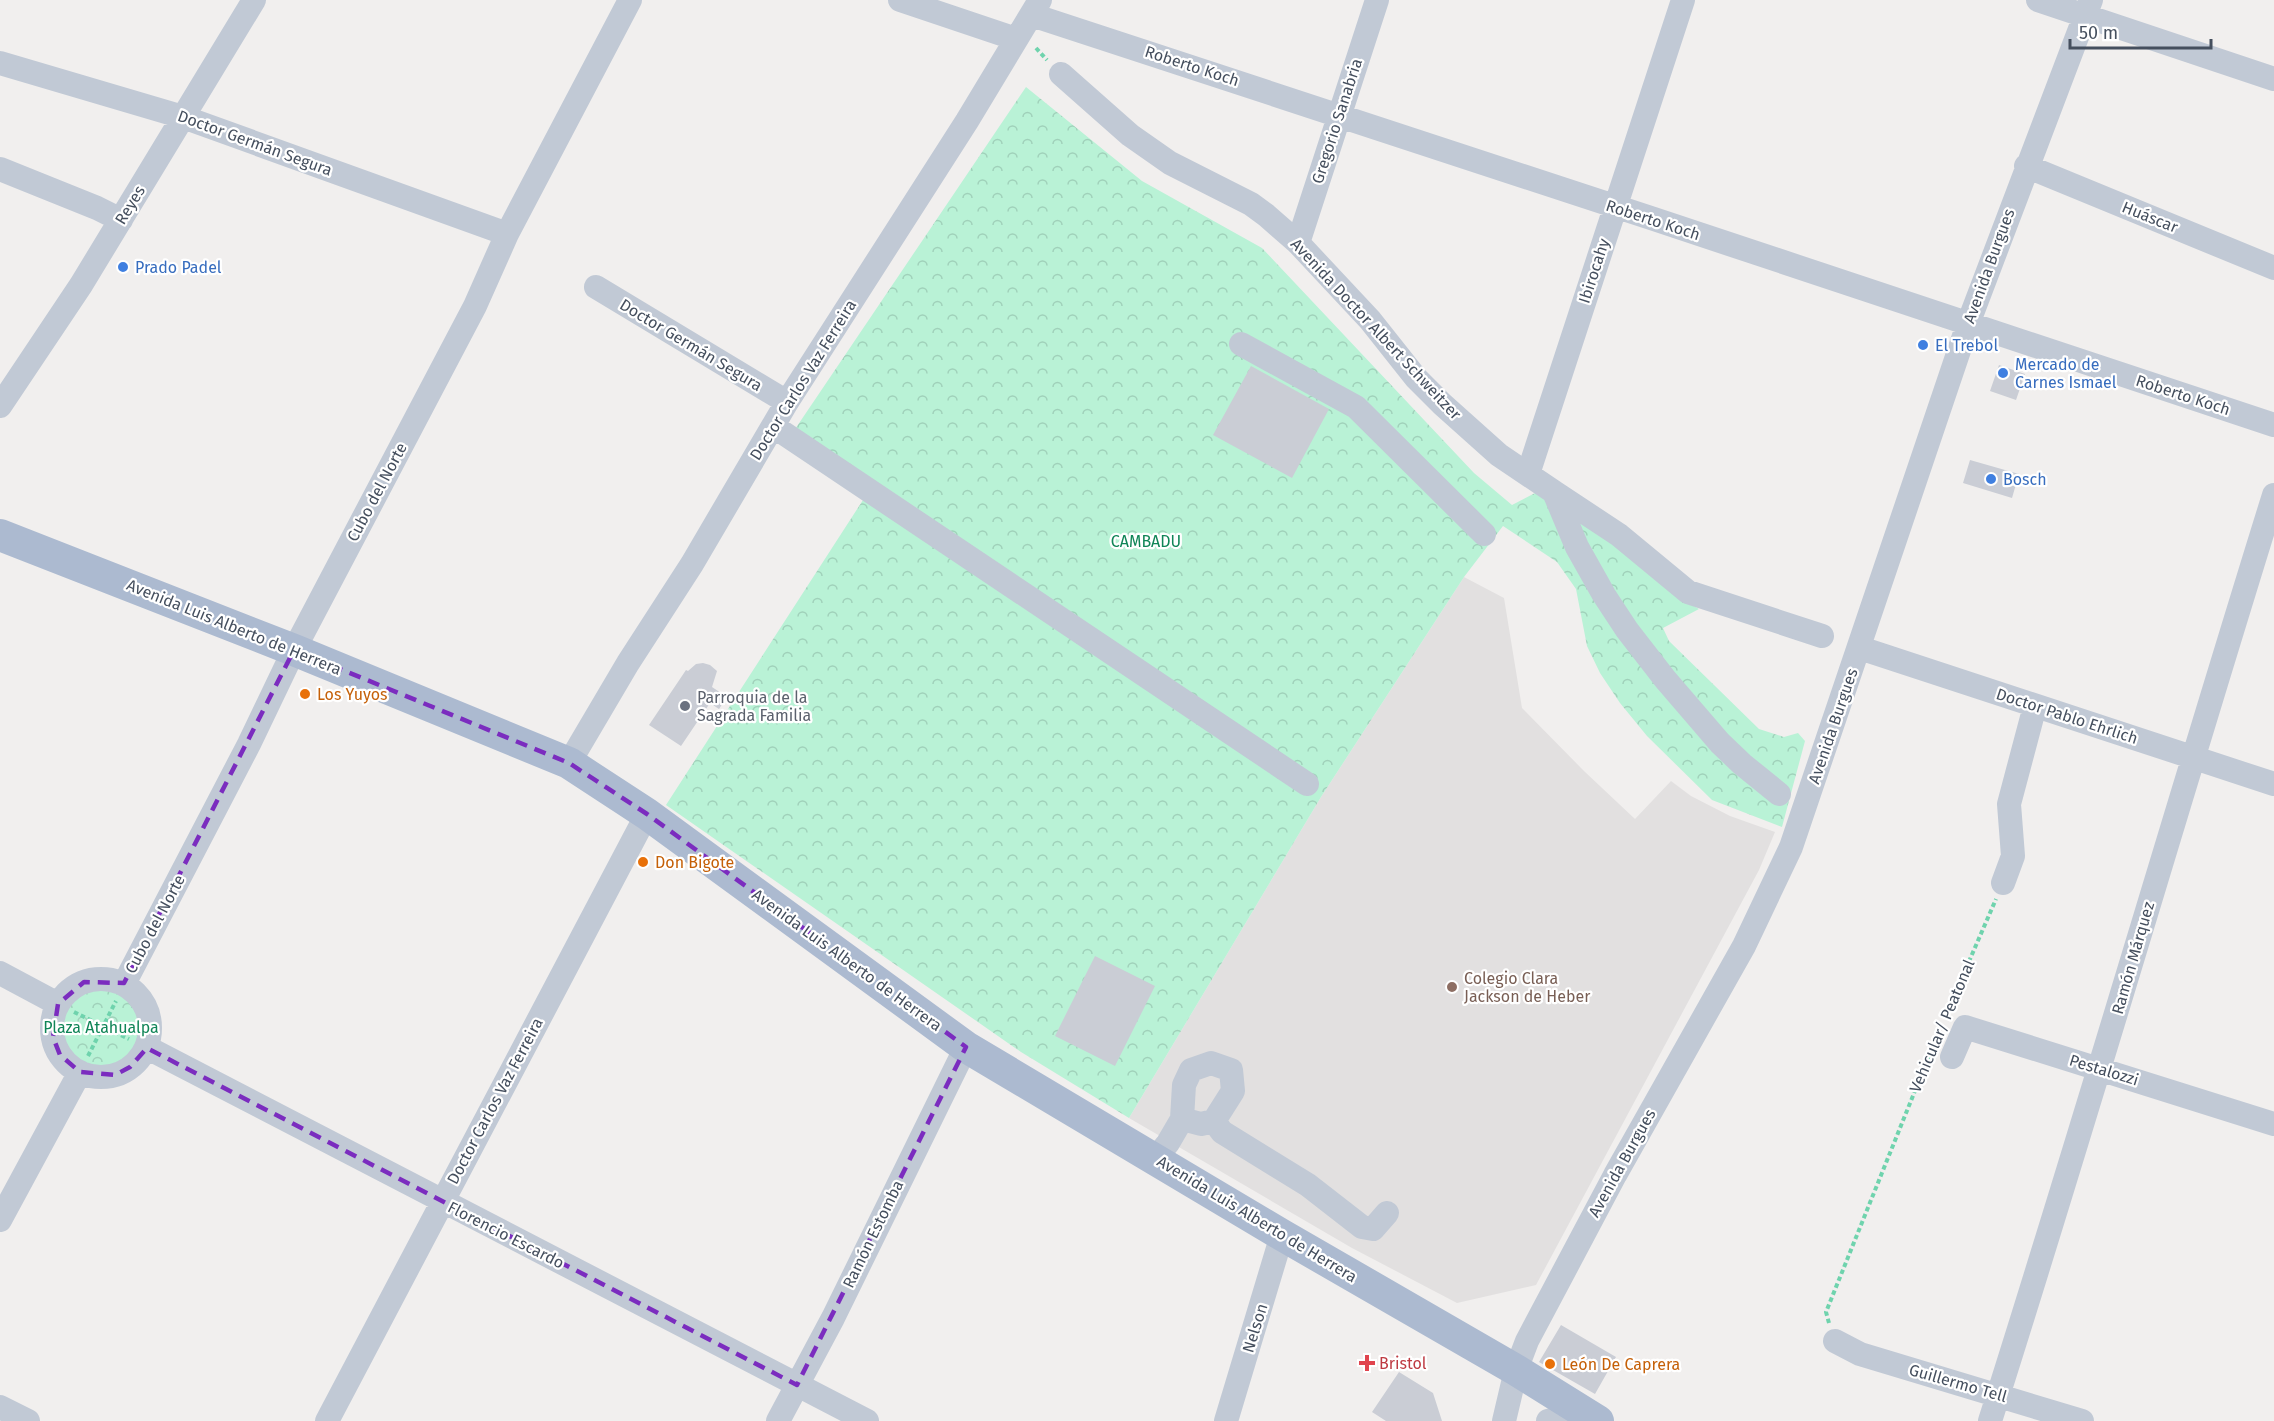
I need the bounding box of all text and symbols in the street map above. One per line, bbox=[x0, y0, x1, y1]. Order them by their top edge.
scale bar bbox=[2070, 12, 2211, 50]
text: 50 m bbox=[2079, 22, 2118, 44]
street label: Roberto Koch bbox=[1143, 42, 1241, 90]
street label: Gregorio Sanabria bbox=[1308, 56, 1366, 186]
street label: Doctor Germán Segura bbox=[175, 106, 335, 180]
street label: Reyes bbox=[111, 182, 149, 228]
street label: Roberto Koch bbox=[1604, 196, 1702, 244]
street label: Huáscar bbox=[2119, 197, 2181, 237]
street label: Avenida Burgues bbox=[1959, 206, 2019, 326]
street label: Avenida Doctor Albert Schweitzer bbox=[1287, 234, 1466, 424]
street label: Ibirocahy bbox=[1575, 236, 1613, 306]
place label: Prado Padel bbox=[135, 258, 222, 277]
marker: Prado Padel bbox=[116, 260, 130, 274]
street label: Doctor Germán Segura bbox=[616, 295, 766, 395]
street label: Doctor Carlos Vaz Ferreira bbox=[746, 296, 860, 464]
place label: El Trebol bbox=[1935, 336, 1998, 355]
marker: El Trebol bbox=[1916, 338, 1930, 352]
place label: Mercado de Carnes Ismael bbox=[2015, 355, 2117, 392]
marker: Mercado de Carnes Ismael bbox=[1996, 366, 2010, 380]
street label: Roberto Koch bbox=[2134, 371, 2232, 419]
street label: Cubo del Norte bbox=[343, 439, 411, 545]
place label: Bosch bbox=[2003, 470, 2047, 489]
marker: Bosch bbox=[1984, 472, 1998, 486]
park label: CAMBADU bbox=[1111, 532, 1181, 551]
street label: Avenida Luis Alberto de Herrera bbox=[124, 575, 344, 679]
street label: Avenida Burgues bbox=[1804, 666, 1862, 786]
street label: Doctor Pablo Ehrlich bbox=[1994, 684, 2140, 748]
place label: Los Yuyos bbox=[317, 685, 388, 704]
marker: Los Yuyos bbox=[298, 687, 312, 701]
place label: Parroquia de la Sagrada Familia bbox=[697, 688, 811, 725]
marker: Parroquia de la Sagrada Familia bbox=[678, 699, 692, 713]
place label: Don Bigote bbox=[655, 853, 734, 872]
marker: Don Bigote bbox=[636, 855, 650, 869]
street label: Cubo del Norte bbox=[121, 871, 189, 977]
street label: Avenida Luis Alberto de Herrera bbox=[748, 885, 946, 1035]
street label: Ramón Márquez bbox=[2108, 900, 2158, 1016]
street label: Vehicular/ Peatonal bbox=[1905, 956, 1979, 1095]
place label: Colegio Clara Jackson de Heber bbox=[1464, 969, 1591, 1006]
marker: Colegio Clara Jackson de Heber bbox=[1445, 980, 1459, 994]
street label: Doctor Carlos Vaz Ferreira bbox=[443, 1015, 547, 1187]
park label: Plaza Atahualpa bbox=[43, 1018, 159, 1037]
street label: Pestalozzi bbox=[2067, 1050, 2141, 1090]
street label: Avenida Burgues bbox=[1584, 1106, 1660, 1220]
street label: Avenida Luis Alberto de Herrera bbox=[1154, 1152, 1360, 1286]
street label: Ramón Estomba bbox=[839, 1177, 907, 1291]
street label: Florencio Escardo bbox=[445, 1197, 567, 1273]
street label: Nelson bbox=[1239, 1301, 1271, 1355]
place label: Bristol bbox=[1379, 1354, 1427, 1373]
place label: León De Caprera bbox=[1562, 1355, 1680, 1374]
marker: Bristol bbox=[1360, 1356, 1374, 1370]
marker: León De Caprera bbox=[1543, 1357, 1557, 1371]
street label: Guillermo Tell bbox=[1907, 1360, 2009, 1406]

